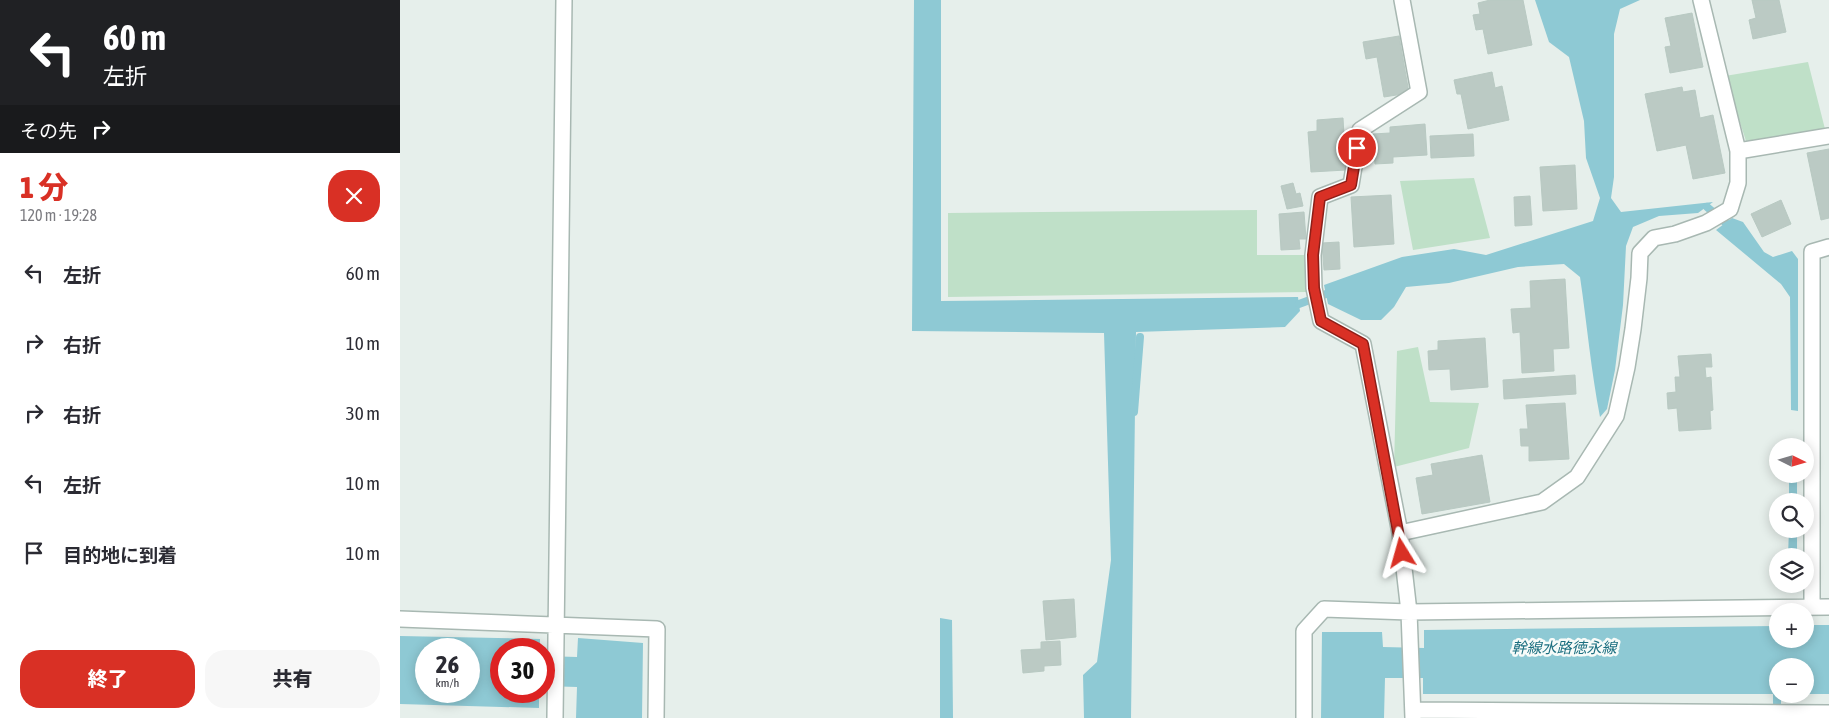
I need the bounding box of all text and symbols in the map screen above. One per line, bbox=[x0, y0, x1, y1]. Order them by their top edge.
text: 60 m bbox=[103, 17, 166, 57]
icon: left bbox=[20, 20, 85, 85]
text: 左折 bbox=[103, 63, 147, 89]
icon: right bbox=[87, 115, 115, 143]
text: その先 bbox=[20, 120, 77, 142]
pin bbox=[1336, 127, 1378, 169]
icon: arrive bbox=[1343, 134, 1371, 162]
text: 1 分 bbox=[20, 170, 68, 204]
button: close bbox=[328, 170, 380, 222]
text: 120 m · 19:28 bbox=[20, 206, 97, 224]
icon: left bbox=[20, 259, 48, 287]
text: 60 m bbox=[346, 262, 380, 284]
text: 左折 bbox=[63, 264, 101, 286]
icon: right bbox=[20, 329, 48, 357]
text: 10 m bbox=[346, 332, 380, 354]
text: 右折 bbox=[63, 334, 101, 356]
icon: right bbox=[20, 399, 48, 427]
text: 30 m bbox=[346, 402, 380, 424]
text: 右折 bbox=[63, 404, 101, 426]
north arrow bbox=[1769, 438, 1814, 482]
map controls bbox=[1769, 438, 1814, 703]
icon: left bbox=[20, 469, 48, 497]
text: 10 m bbox=[346, 472, 380, 494]
text: 左折 bbox=[63, 474, 101, 496]
button: search bbox=[1769, 493, 1814, 538]
position arrow bbox=[1375, 526, 1427, 578]
icon: arrive bbox=[20, 539, 48, 567]
text: 10 m bbox=[346, 542, 380, 564]
text: 目的地に到着 bbox=[63, 544, 177, 566]
button: layers bbox=[1769, 548, 1814, 593]
button: + bbox=[1769, 603, 1814, 648]
speed limit sign: 30 bbox=[490, 638, 555, 703]
water label: 幹線水路徳永線 bbox=[1511, 639, 1618, 656]
button: 終了 bbox=[20, 650, 195, 708]
button: 共有 bbox=[205, 650, 380, 708]
text: 26 bbox=[436, 650, 459, 678]
button: − bbox=[1769, 658, 1814, 703]
text: km/h bbox=[436, 676, 459, 690]

